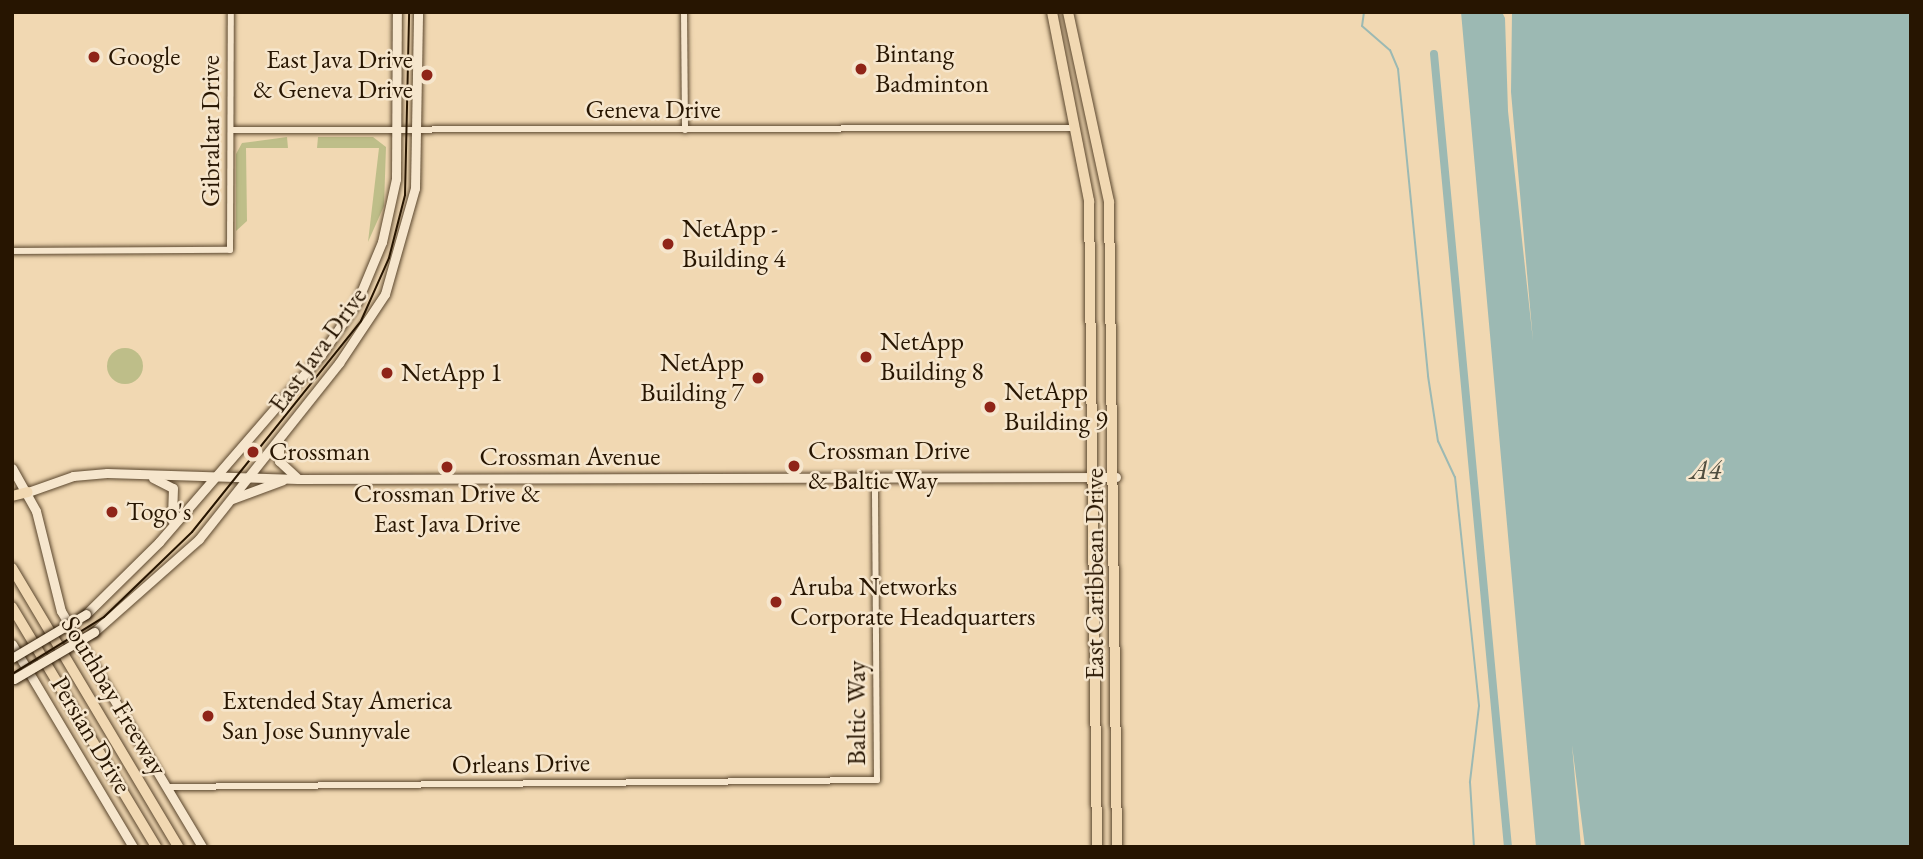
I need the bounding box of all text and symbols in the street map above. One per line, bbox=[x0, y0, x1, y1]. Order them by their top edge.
place label: Bintang Badminton bbox=[875, 38, 989, 100]
place label: Google bbox=[108, 41, 180, 73]
place label: East Java Drive & Geneva Drive bbox=[253, 44, 413, 106]
marker: Google bbox=[86, 49, 102, 65]
street label: Gibraltar Drive bbox=[195, 55, 227, 207]
marker: Bintang Badminton bbox=[853, 61, 869, 77]
marker: East Java Drive & Geneva Drive bbox=[419, 67, 435, 83]
street label: Geneva Drive bbox=[585, 94, 721, 126]
place label: NetApp - Building 4 bbox=[682, 213, 786, 274]
marker: NetApp - Building 4 bbox=[660, 236, 676, 252]
street label: East Java Drive bbox=[262, 281, 374, 419]
place label: NetApp Building 8 bbox=[880, 326, 984, 388]
place label: NetApp Building 7 bbox=[640, 347, 744, 408]
marker: NetApp Building 8 bbox=[858, 349, 874, 365]
place label: NetApp 1 bbox=[401, 357, 503, 389]
marker: NetApp 1 bbox=[379, 365, 395, 381]
marker: NetApp Building 7 bbox=[750, 370, 766, 386]
place label: NetApp Building 9 bbox=[1004, 376, 1108, 438]
marker: NetApp Building 9 bbox=[982, 399, 998, 415]
place label: Crossman Drive & Baltic Way bbox=[808, 435, 970, 496]
place label: Crossman bbox=[269, 436, 370, 468]
street label: Crossman Avenue bbox=[480, 441, 660, 473]
marker: Crossman bbox=[243, 442, 263, 462]
water label: A4 bbox=[1690, 452, 1722, 486]
marker: Crossman Drive & Baltic Way bbox=[786, 458, 802, 474]
marker: Crossman Drive & East Java Drive bbox=[439, 459, 455, 475]
street label: East Caribbean Drive bbox=[1079, 468, 1111, 680]
place label: Crossman Drive & East Java Drive bbox=[354, 478, 540, 540]
place label: Togo's bbox=[126, 496, 191, 528]
marker: Togo's bbox=[104, 504, 120, 520]
place label: Aruba Networks Corporate Headquarters bbox=[790, 571, 1035, 632]
marker: Aruba Networks Corporate Headquarters bbox=[768, 594, 784, 610]
street label: Southbay Freeway bbox=[54, 611, 174, 781]
street label: Baltic Way bbox=[841, 661, 873, 765]
street label: Persian Drive bbox=[44, 671, 138, 799]
place label: Extended Stay America San Jose Sunnyvale bbox=[222, 685, 452, 746]
marker: Extended Stay America San Jose Sunnyvale bbox=[200, 708, 216, 724]
street label: Orleans Drive bbox=[452, 747, 590, 781]

